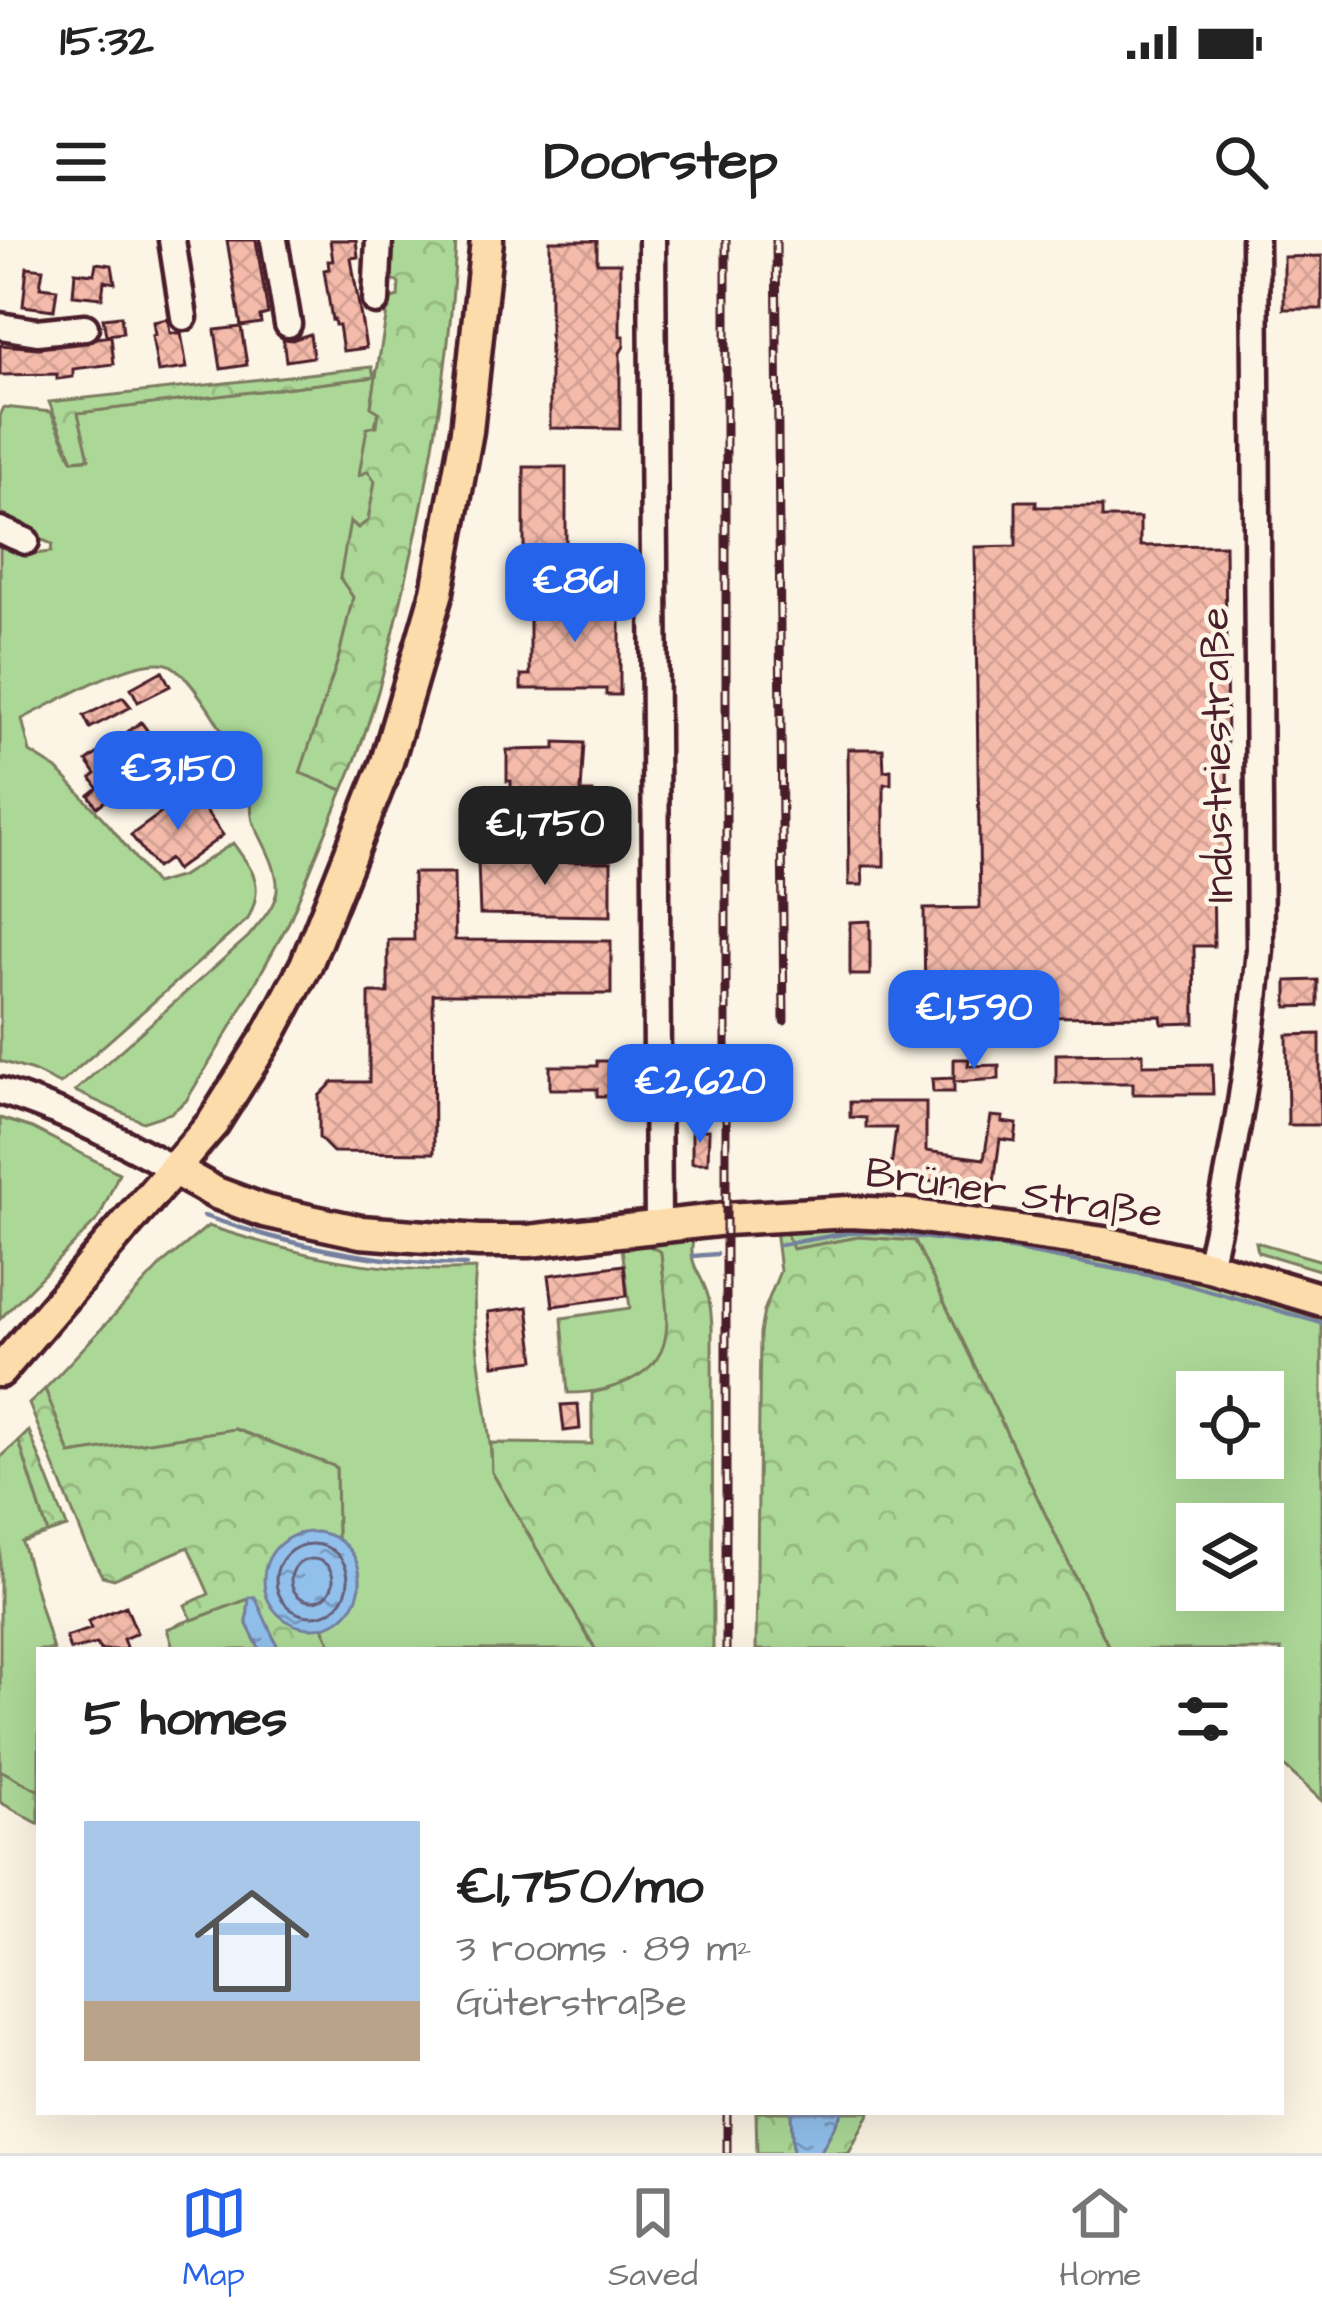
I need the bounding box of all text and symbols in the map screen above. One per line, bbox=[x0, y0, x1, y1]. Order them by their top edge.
text: 15:32 bbox=[60, 11, 154, 73]
text: Doorstep bbox=[544, 125, 778, 200]
icon: menu bbox=[48, 129, 114, 195]
icon: search bbox=[1208, 129, 1274, 195]
pin: €861 bbox=[504, 543, 646, 645]
text: €861 bbox=[532, 555, 618, 609]
street label: Industriestraße bbox=[1186, 607, 1250, 903]
pin: €3,150 bbox=[80, 731, 276, 833]
text: €3,150 bbox=[121, 743, 235, 797]
pin: €1,750 bbox=[447, 786, 643, 888]
text: €1,750 bbox=[485, 798, 605, 852]
pin: €1,590 bbox=[876, 970, 1072, 1072]
text: €1,590 bbox=[915, 982, 1033, 1036]
pin: €2,620 bbox=[602, 1044, 798, 1146]
text: €2,620 bbox=[634, 1056, 766, 1110]
street label: Brüner Straße bbox=[862, 1144, 1166, 1244]
map controls bbox=[1176, 1371, 1284, 1611]
button: locate bbox=[1176, 1371, 1284, 1479]
button: layers bbox=[1176, 1503, 1284, 1611]
text: 5 homes bbox=[84, 1684, 287, 1755]
icon: filters bbox=[1170, 1686, 1236, 1752]
text: €1,750/mo bbox=[456, 1852, 703, 1923]
icon: home bbox=[180, 1869, 324, 2013]
text: 3 rooms · 89 m² bbox=[456, 1923, 752, 1977]
text: Güterstraße bbox=[456, 1977, 687, 2031]
tab: Map bbox=[181, 2180, 247, 2298]
tab: Saved bbox=[608, 2180, 698, 2298]
tab: Home bbox=[1059, 2180, 1141, 2298]

